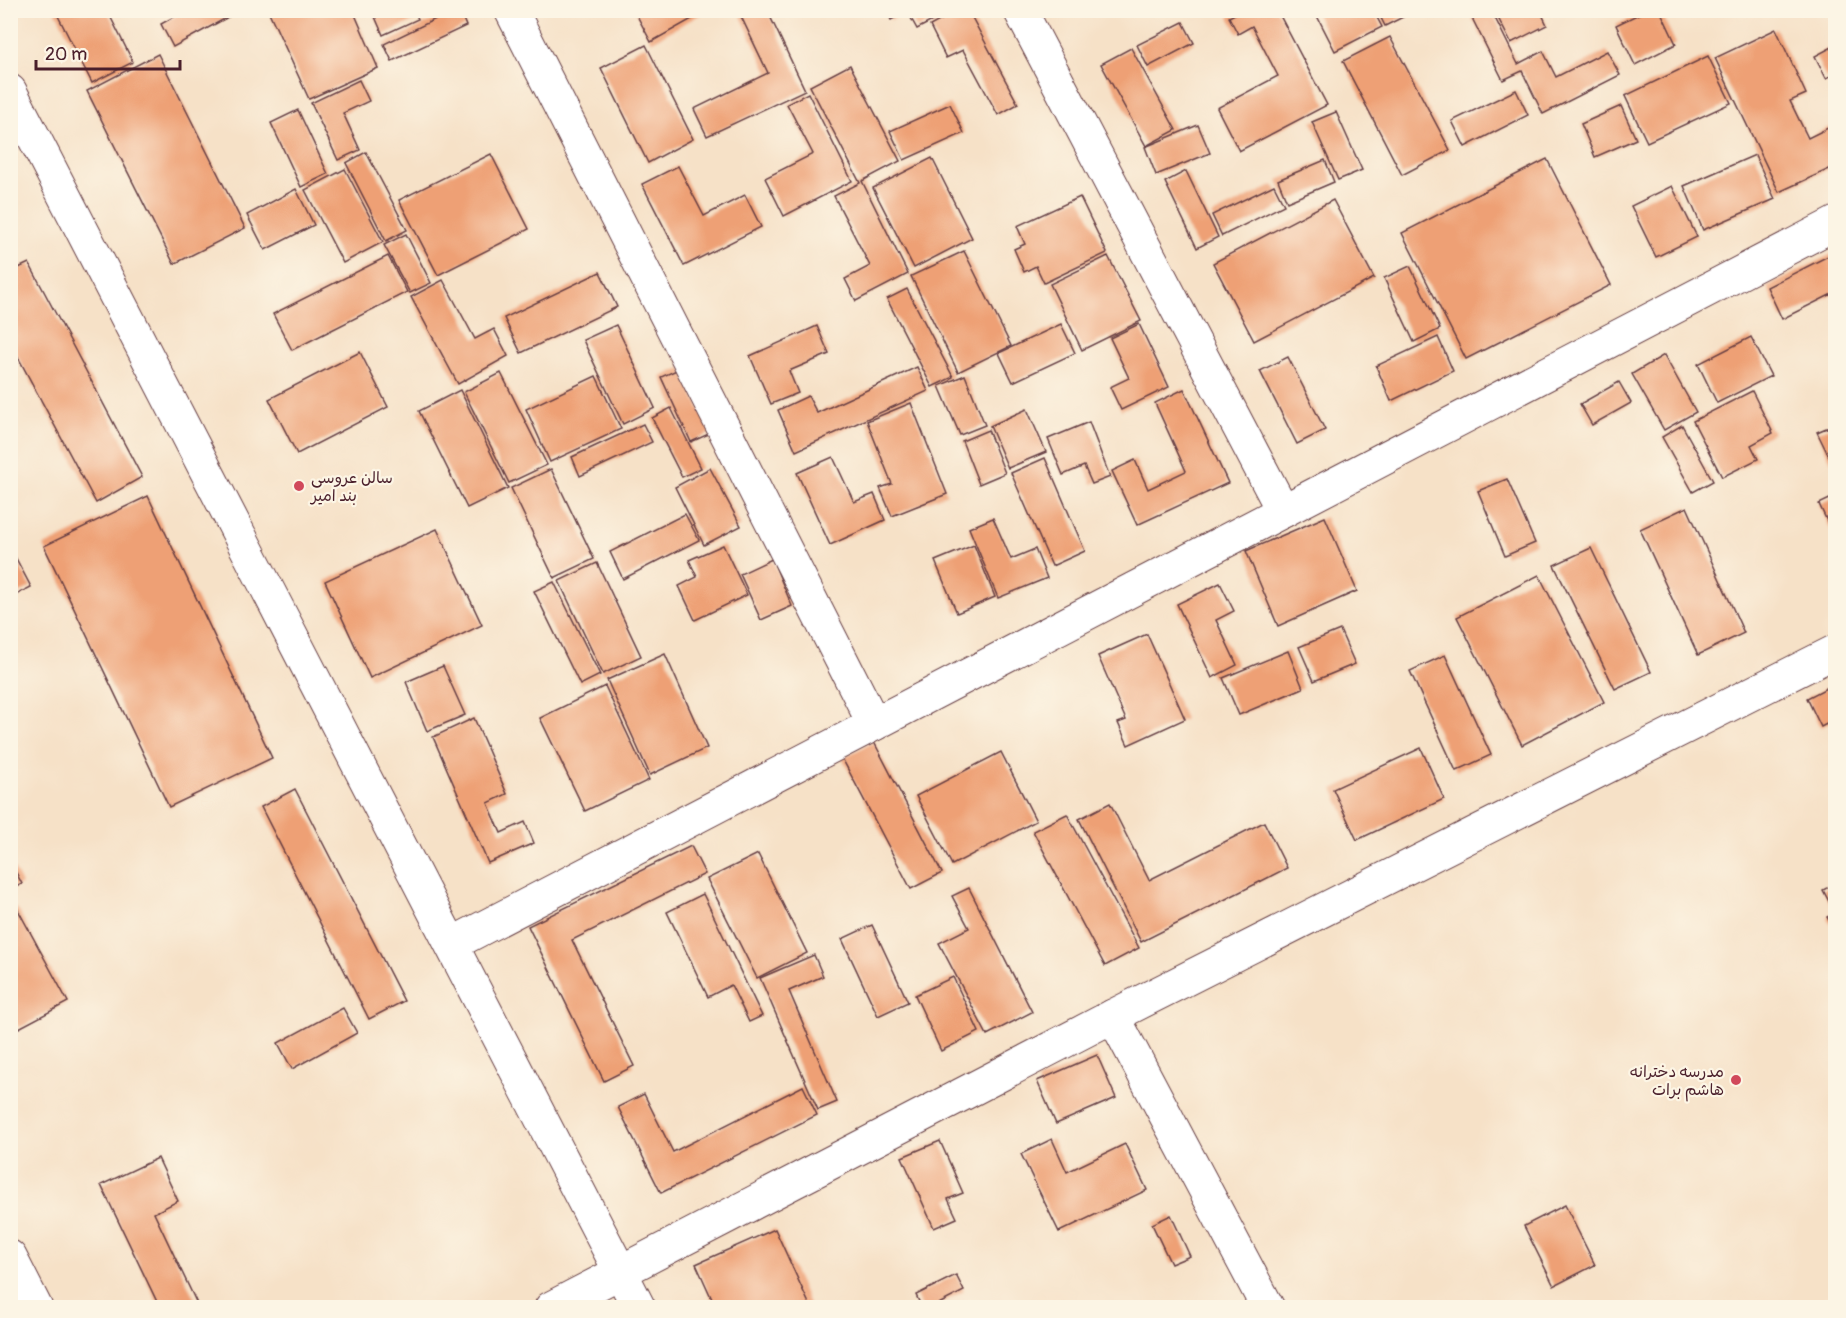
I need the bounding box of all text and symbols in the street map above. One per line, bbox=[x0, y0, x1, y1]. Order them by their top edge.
scale bar bbox=[36, 33, 180, 71]
text: 20 m bbox=[45, 43, 87, 66]
place label: سالن عروسی بند امیر bbox=[309, 468, 393, 506]
marker: سالن عروسی بند امیر bbox=[292, 479, 306, 493]
place label: مدرسه دخترانه هاشم برات bbox=[1629, 1062, 1724, 1102]
marker: مدرسه دخترانه هاشم برات bbox=[1729, 1073, 1743, 1087]

